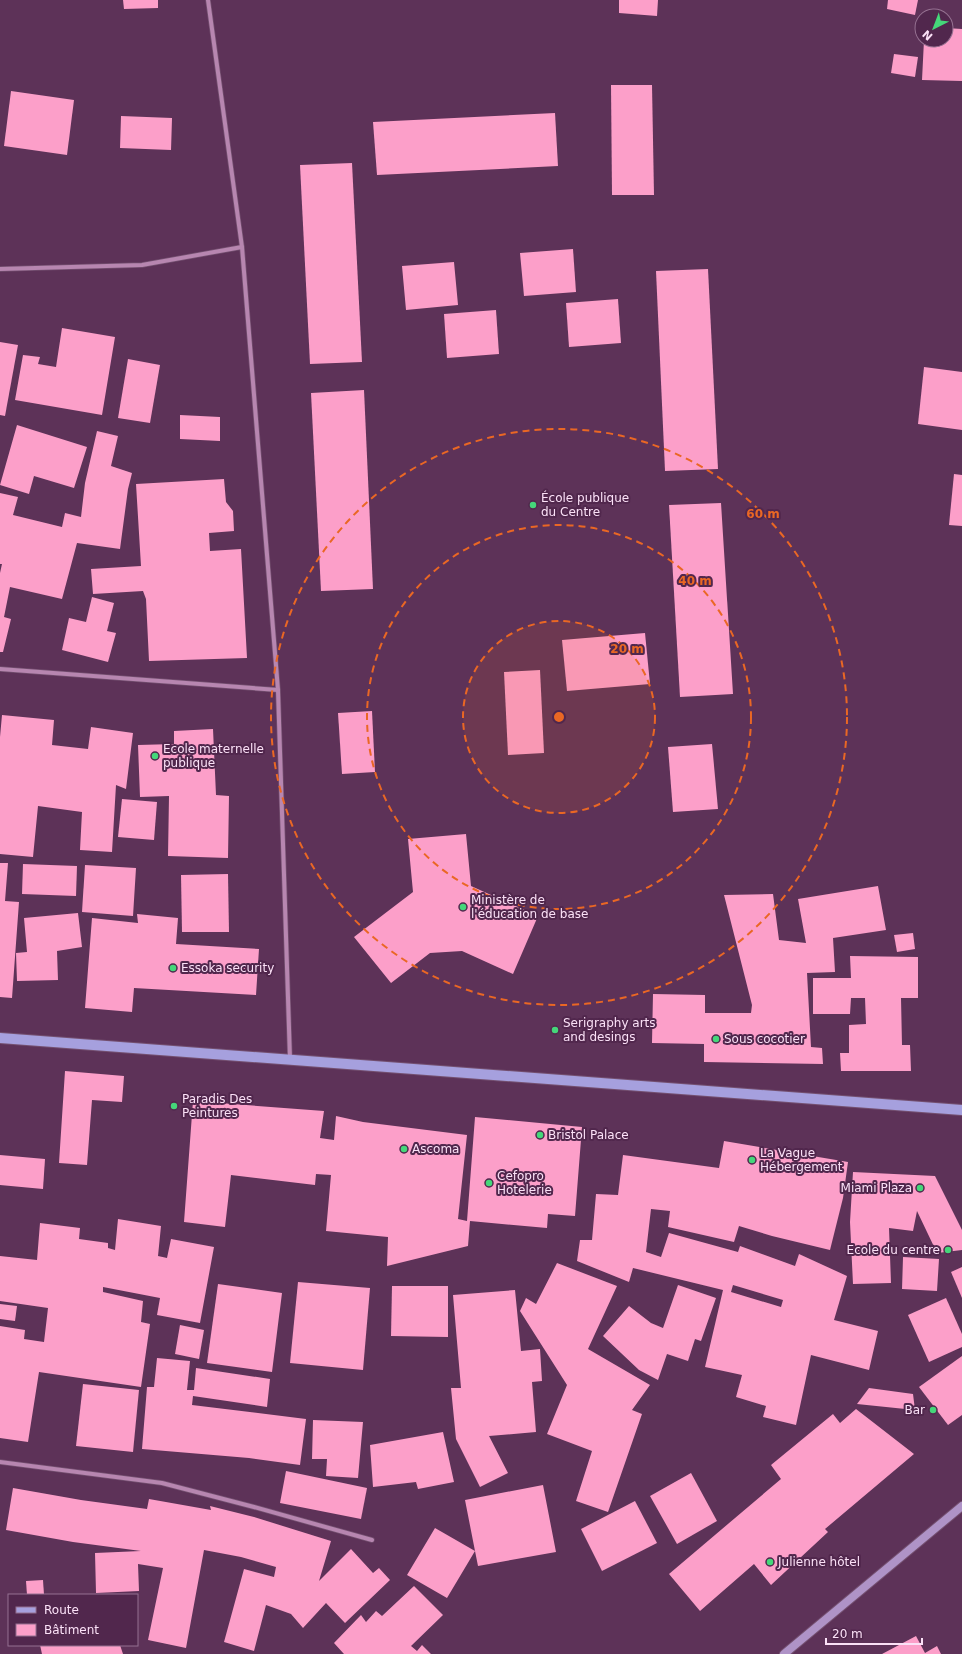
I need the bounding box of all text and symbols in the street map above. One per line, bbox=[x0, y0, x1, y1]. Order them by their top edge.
north arrow bbox=[914, 8, 954, 48]
text: N bbox=[920, 27, 935, 43]
place label: École publique du Centre bbox=[541, 490, 629, 519]
marker: École publique du Centre bbox=[528, 500, 538, 510]
text: 60 m bbox=[746, 507, 780, 521]
text: 40 m bbox=[678, 574, 712, 588]
text: 20 m bbox=[610, 642, 644, 656]
centre of rings bbox=[552, 710, 566, 724]
place label: Ecole maternelle publique bbox=[163, 742, 264, 770]
marker: Ecole maternelle publique bbox=[150, 751, 160, 761]
place label: Ministère de l'éducation de base bbox=[471, 893, 588, 921]
marker: Ministère de l'éducation de base bbox=[458, 902, 468, 912]
place label: Essoka security bbox=[181, 961, 274, 975]
marker: Essoka security bbox=[168, 963, 178, 973]
place label: Serigraphy arts and desings bbox=[563, 1016, 656, 1044]
marker: Serigraphy arts and desings bbox=[550, 1025, 560, 1035]
place label: Sous cocotier bbox=[724, 1032, 805, 1046]
marker: Sous cocotier bbox=[711, 1034, 721, 1044]
place label: Paradis Des Peintures bbox=[182, 1092, 252, 1120]
marker: Paradis Des Peintures bbox=[169, 1101, 179, 1111]
place label: Bristol Palace bbox=[548, 1128, 629, 1142]
marker: Bristol Palace bbox=[535, 1130, 545, 1140]
place label: Ascoma bbox=[412, 1142, 459, 1156]
marker: Ascoma bbox=[399, 1144, 409, 1154]
place label: La Vague Hébergement bbox=[760, 1146, 843, 1174]
marker: La Vague Hébergement bbox=[747, 1155, 757, 1165]
place label: Cefopro Hotelerie bbox=[497, 1169, 552, 1197]
marker: Cefopro Hotelerie bbox=[484, 1178, 494, 1188]
place label: Miami Plaza bbox=[841, 1181, 912, 1195]
marker: Miami Plaza bbox=[915, 1183, 925, 1193]
place label: Ecole du centre bbox=[847, 1243, 940, 1257]
marker: Ecole du centre bbox=[943, 1245, 953, 1255]
place label: Bar bbox=[904, 1403, 925, 1417]
marker: Bar bbox=[928, 1405, 938, 1415]
place label: Julienne hôtel bbox=[777, 1555, 860, 1569]
marker: Julienne hôtel bbox=[765, 1557, 775, 1567]
legend bbox=[8, 1594, 138, 1646]
text: Route bbox=[44, 1603, 79, 1617]
scale bar bbox=[826, 1620, 922, 1646]
text: Bâtiment bbox=[44, 1623, 99, 1637]
text: 20 m bbox=[832, 1627, 863, 1641]

